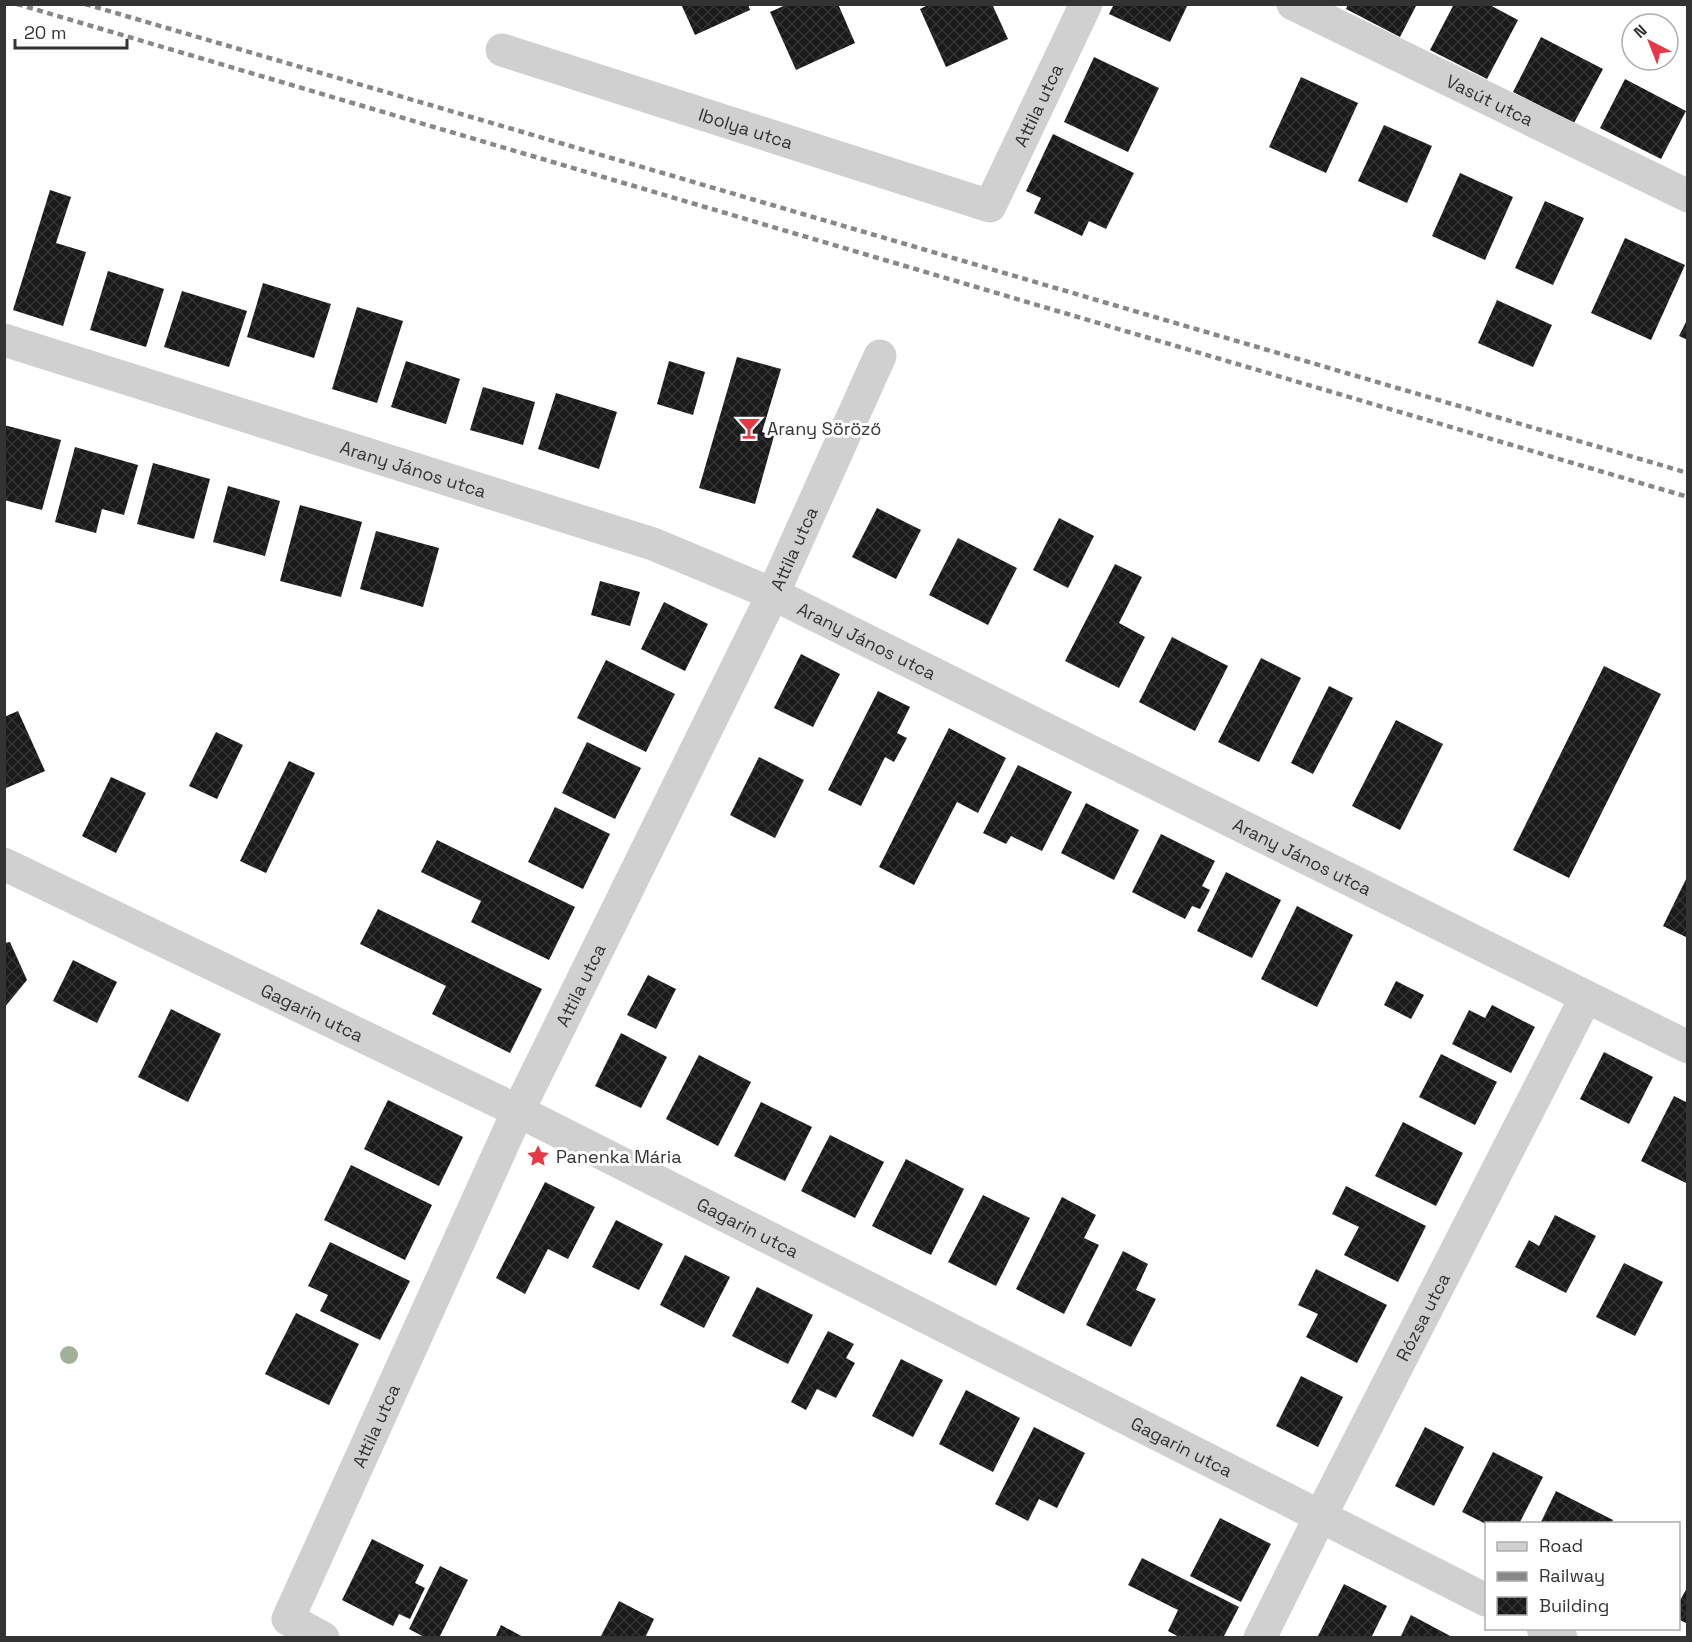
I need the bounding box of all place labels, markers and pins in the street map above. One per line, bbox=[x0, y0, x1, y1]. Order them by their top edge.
bar icon: Arany Söröző bbox=[736, 415, 762, 441]
place label: Arany Söröző bbox=[767, 417, 881, 440]
place icon: Panenka Mária bbox=[525, 1143, 551, 1169]
place label: Panenka Mária bbox=[556, 1145, 682, 1168]

